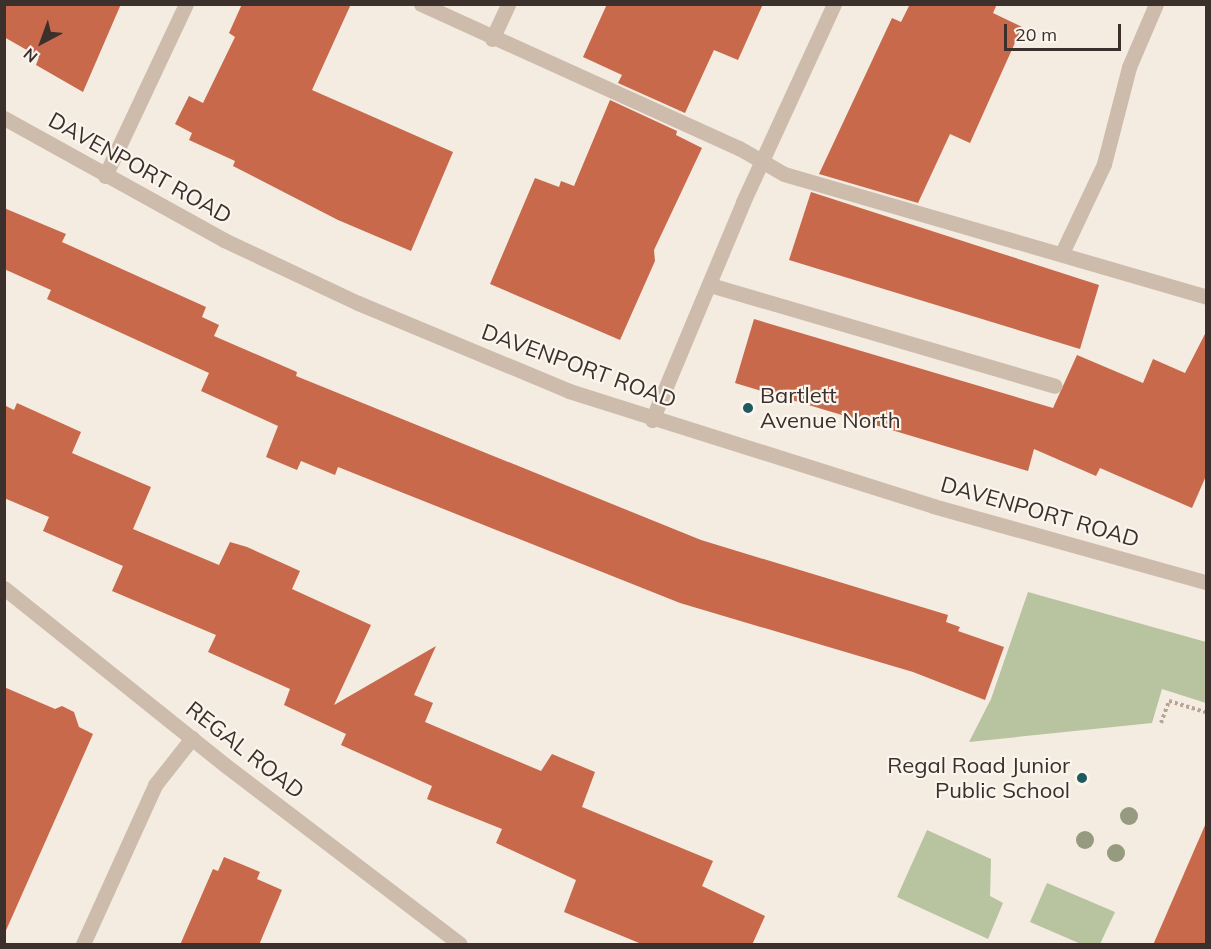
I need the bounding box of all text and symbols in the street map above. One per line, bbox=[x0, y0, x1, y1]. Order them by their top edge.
north arrow bbox=[12, 12, 72, 72]
scale bar bbox=[1007, 12, 1124, 50]
text: 20 m bbox=[1015, 23, 1057, 46]
text: N bbox=[19, 44, 41, 67]
street label: DAVENPORT ROAD bbox=[44, 107, 236, 229]
street label: DAVENPORT ROAD bbox=[478, 318, 680, 414]
place label: Bartlett Avenue North bbox=[760, 382, 901, 434]
marker: Bartlett Avenue North bbox=[741, 401, 755, 415]
street label: DAVENPORT ROAD bbox=[938, 471, 1142, 553]
street label: REGAL ROAD bbox=[181, 696, 309, 804]
place label: Regal Road Junior Public School bbox=[887, 752, 1070, 804]
marker: Regal Road Junior Public School bbox=[1075, 771, 1089, 785]

